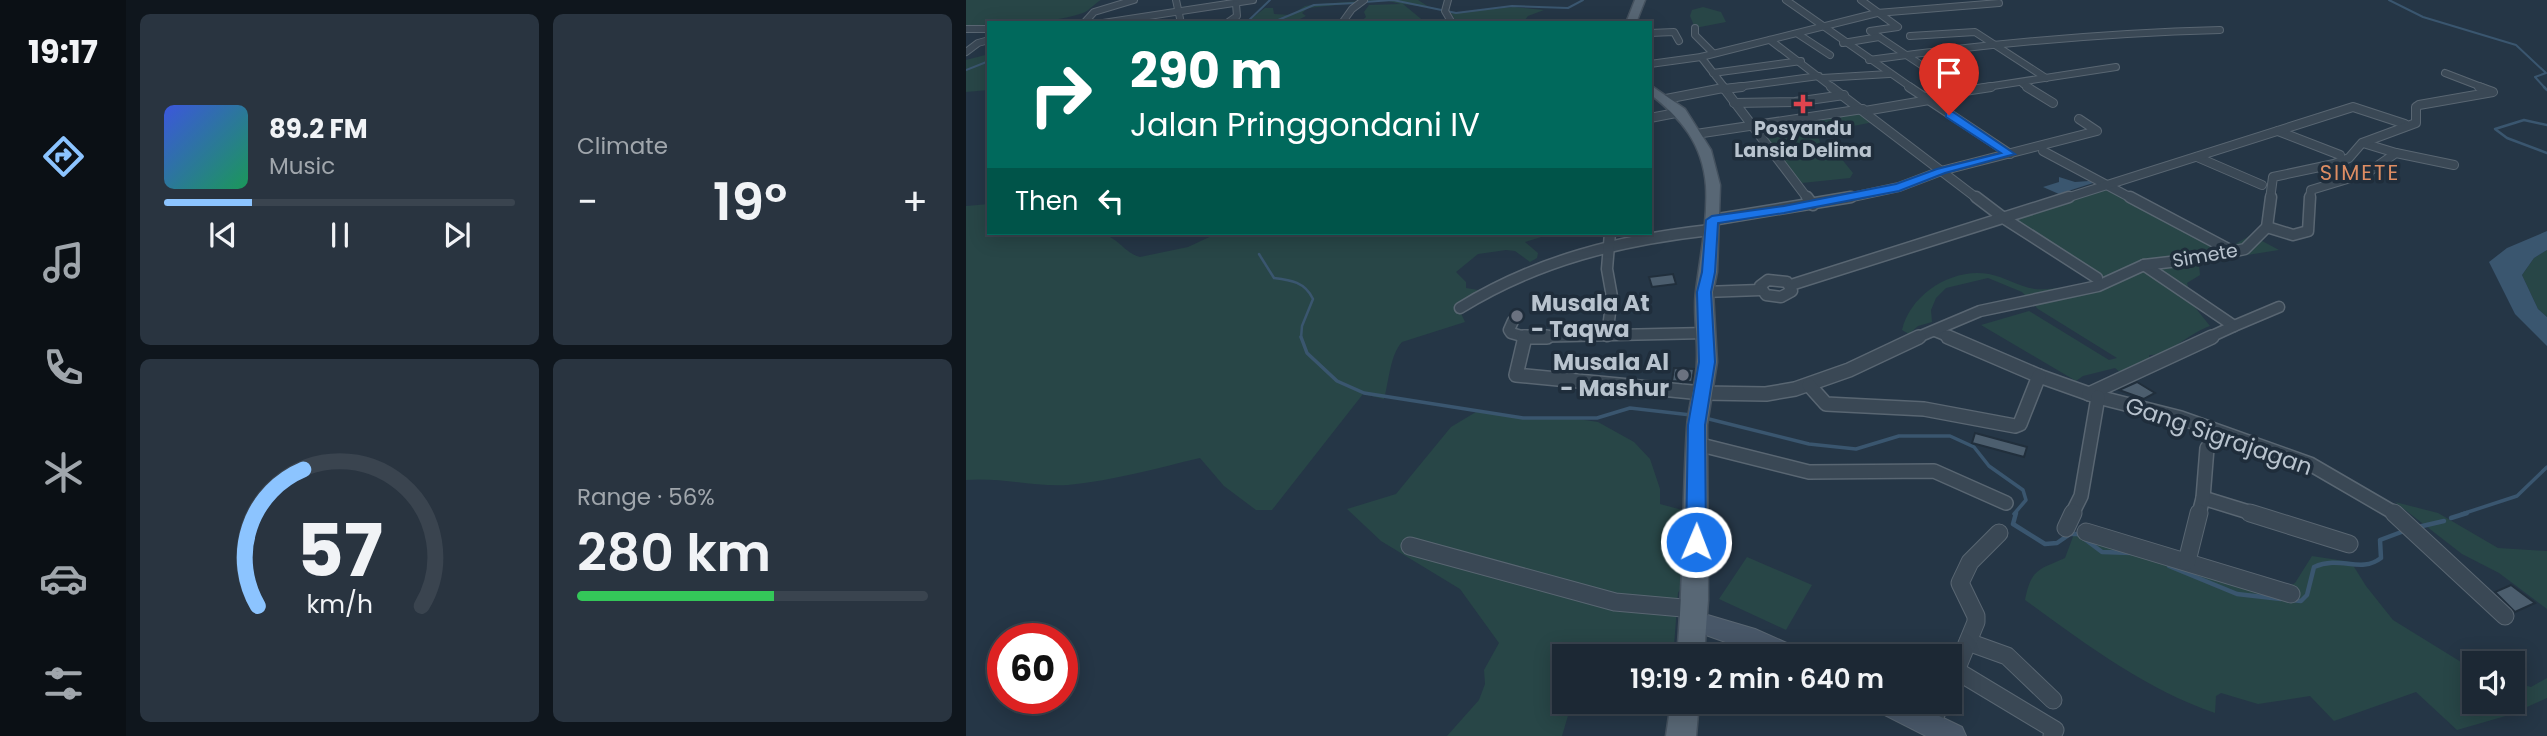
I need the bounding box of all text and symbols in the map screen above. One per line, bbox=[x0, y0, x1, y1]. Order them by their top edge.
text: 19:17 bbox=[28, 29, 98, 74]
text: 290 m bbox=[1130, 37, 1282, 105]
pin bbox=[1919, 43, 1979, 115]
icon: right bbox=[1015, 49, 1106, 140]
icon: arrive bbox=[1930, 54, 1968, 92]
marker: Posyandu Lansia Delima bbox=[1793, 94, 1813, 114]
text: Jalan Pringgondani IV bbox=[1130, 102, 1480, 147]
text: 89.2 FM bbox=[269, 111, 368, 147]
place label: Posyandu Lansia Delima bbox=[1734, 115, 1872, 164]
text: Climate bbox=[577, 130, 668, 162]
icon: directions bbox=[39, 132, 88, 181]
text: Music bbox=[269, 150, 335, 182]
district label: SIMETE bbox=[2320, 158, 2400, 187]
text: 19° bbox=[713, 165, 787, 238]
text: − bbox=[577, 175, 598, 228]
text: + bbox=[902, 175, 928, 228]
icon: left bbox=[1092, 182, 1130, 220]
text: Then bbox=[1015, 183, 1078, 219]
icon: previous bbox=[204, 216, 242, 254]
icon: pause bbox=[321, 216, 359, 254]
icon: next bbox=[438, 216, 476, 254]
street label: Simete bbox=[2170, 236, 2240, 275]
icon: music bbox=[39, 238, 88, 287]
place label: Musala At - Taqwa bbox=[1531, 287, 1650, 345]
marker: Musala At - Taqwa bbox=[1509, 308, 1525, 324]
icon: phone bbox=[39, 343, 88, 392]
place label: Musala Al - Mashur bbox=[1553, 346, 1669, 404]
marker: Musala Al - Mashur bbox=[1675, 367, 1691, 383]
street label: Gang Sigrajagan bbox=[2121, 389, 2317, 483]
icon: climate bbox=[39, 448, 88, 497]
text: Range · 56% bbox=[577, 481, 715, 513]
text: 57 bbox=[296, 501, 383, 602]
position arrow bbox=[1659, 505, 1733, 579]
text: 280 km bbox=[577, 516, 771, 589]
icon: car bbox=[39, 554, 88, 603]
text: km/h bbox=[306, 587, 373, 622]
speed limit sign: 60 bbox=[987, 623, 1078, 714]
map controls bbox=[2462, 651, 2525, 714]
button: sound bbox=[2462, 651, 2525, 714]
icon: filters bbox=[39, 659, 88, 708]
text: 19:19 · 2 min · 640 m bbox=[1630, 661, 1884, 697]

